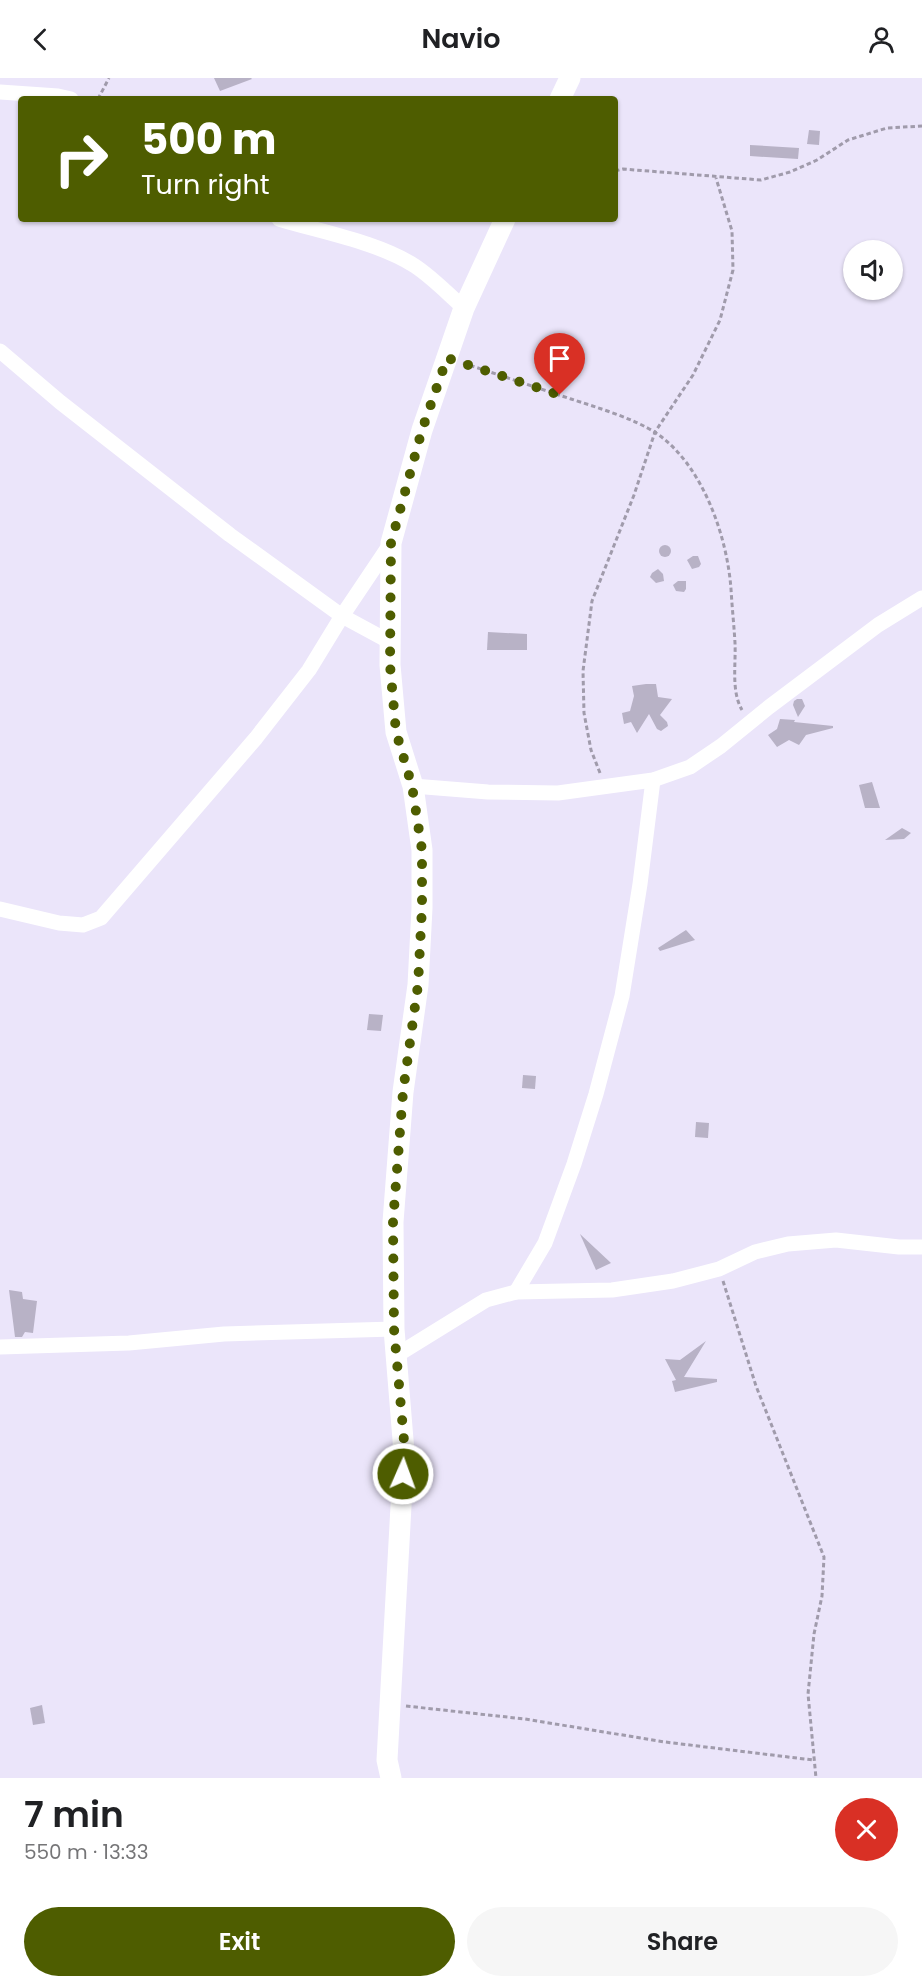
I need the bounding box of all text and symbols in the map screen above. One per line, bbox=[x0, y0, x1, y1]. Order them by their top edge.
text: Navio bbox=[421, 20, 501, 57]
icon: back bbox=[24, 23, 57, 56]
icon: person bbox=[865, 23, 898, 56]
text: 500 m bbox=[141, 110, 276, 169]
icon: right bbox=[42, 120, 120, 198]
text: Turn right bbox=[141, 166, 270, 203]
map controls bbox=[843, 240, 903, 300]
button: sound bbox=[843, 240, 903, 300]
pin bbox=[534, 333, 585, 395]
icon: arrive bbox=[543, 342, 576, 375]
position arrow bbox=[371, 1442, 435, 1506]
text: 7 min bbox=[24, 1789, 124, 1840]
button: close bbox=[835, 1798, 898, 1861]
text: 550 m · 13:33 bbox=[24, 1838, 149, 1866]
button: Exit bbox=[24, 1907, 455, 1976]
button: Share bbox=[467, 1907, 898, 1976]

